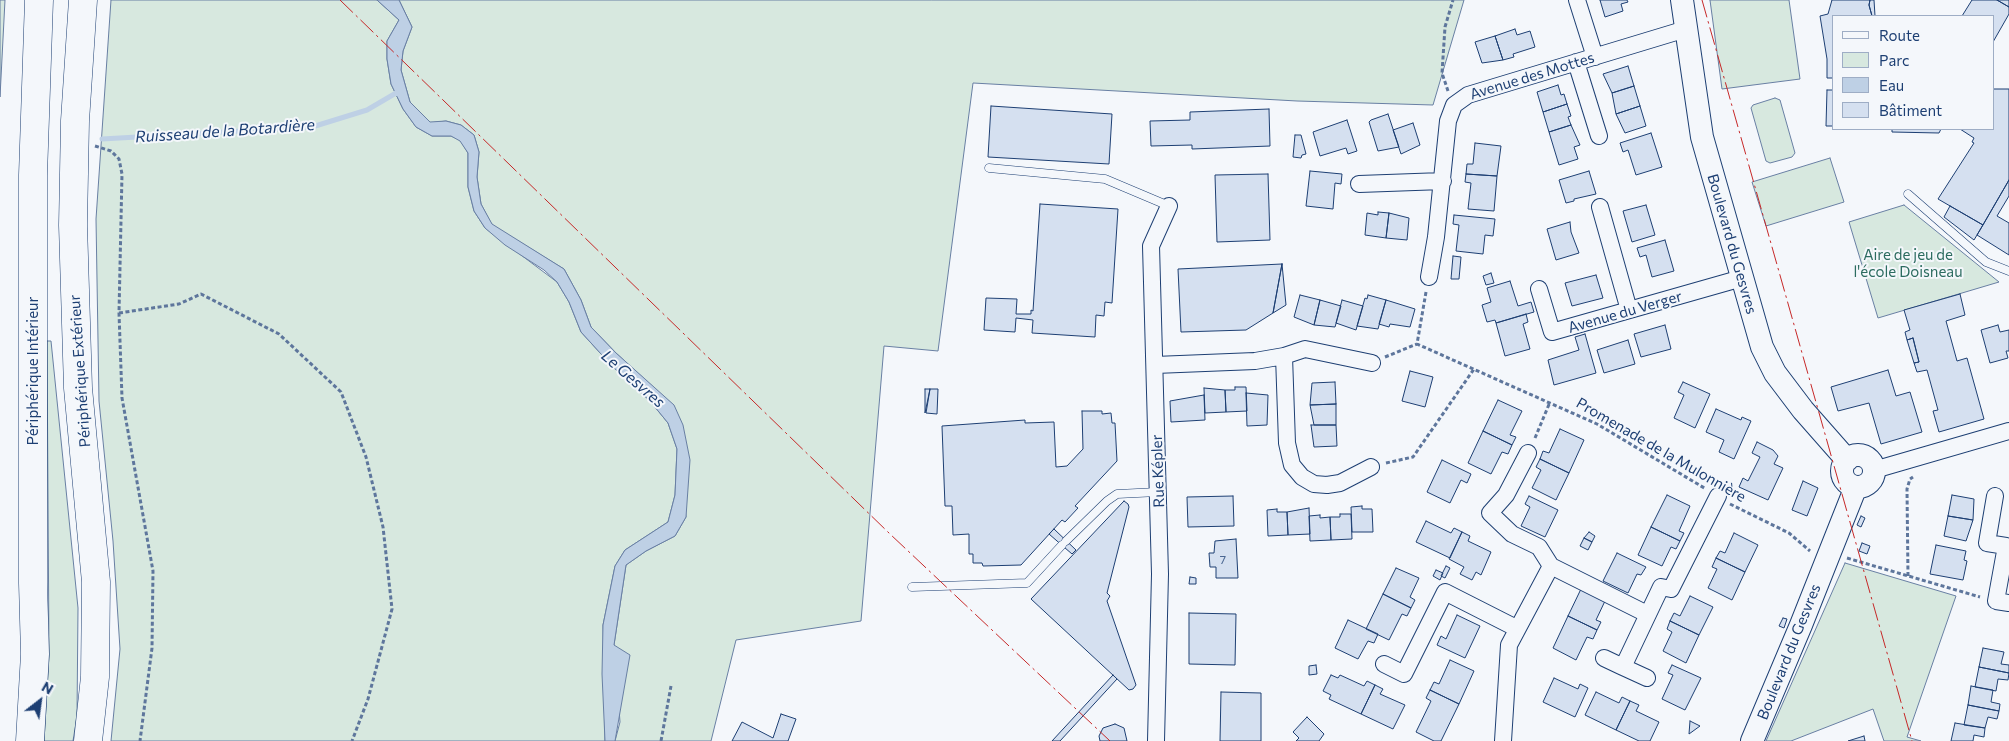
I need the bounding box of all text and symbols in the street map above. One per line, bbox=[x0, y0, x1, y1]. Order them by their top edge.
legend bbox=[1832, 15, 1994, 130]
text: Route bbox=[1879, 26, 1920, 44]
street label: Avenue des Mottes bbox=[1468, 48, 1596, 104]
text: Parc bbox=[1879, 51, 1909, 69]
text: Eau bbox=[1879, 76, 1904, 94]
text: Bâtiment bbox=[1879, 101, 1942, 119]
water label: Ruisseau de la Botardière bbox=[134, 115, 316, 147]
street label: Boulevard du Gesvres bbox=[1703, 172, 1761, 316]
park label: Aire de jeu de l'école Doisneau bbox=[1853, 246, 1963, 281]
street label: Avenue du Verger bbox=[1566, 287, 1684, 337]
street label: Périphérique Extérieur bbox=[66, 294, 94, 448]
street label: Périphérique Intérieur bbox=[24, 297, 42, 445]
water label: Le Gesvres bbox=[597, 346, 669, 412]
street label: Promenade de la Mulonnière bbox=[1573, 394, 1749, 506]
street label: Rue Képler bbox=[1148, 434, 1168, 508]
house number: 7 bbox=[1220, 553, 1226, 567]
street label: Boulevard du Gesvres bbox=[1754, 581, 1824, 723]
north arrow bbox=[15, 676, 65, 726]
text: N bbox=[39, 678, 57, 698]

